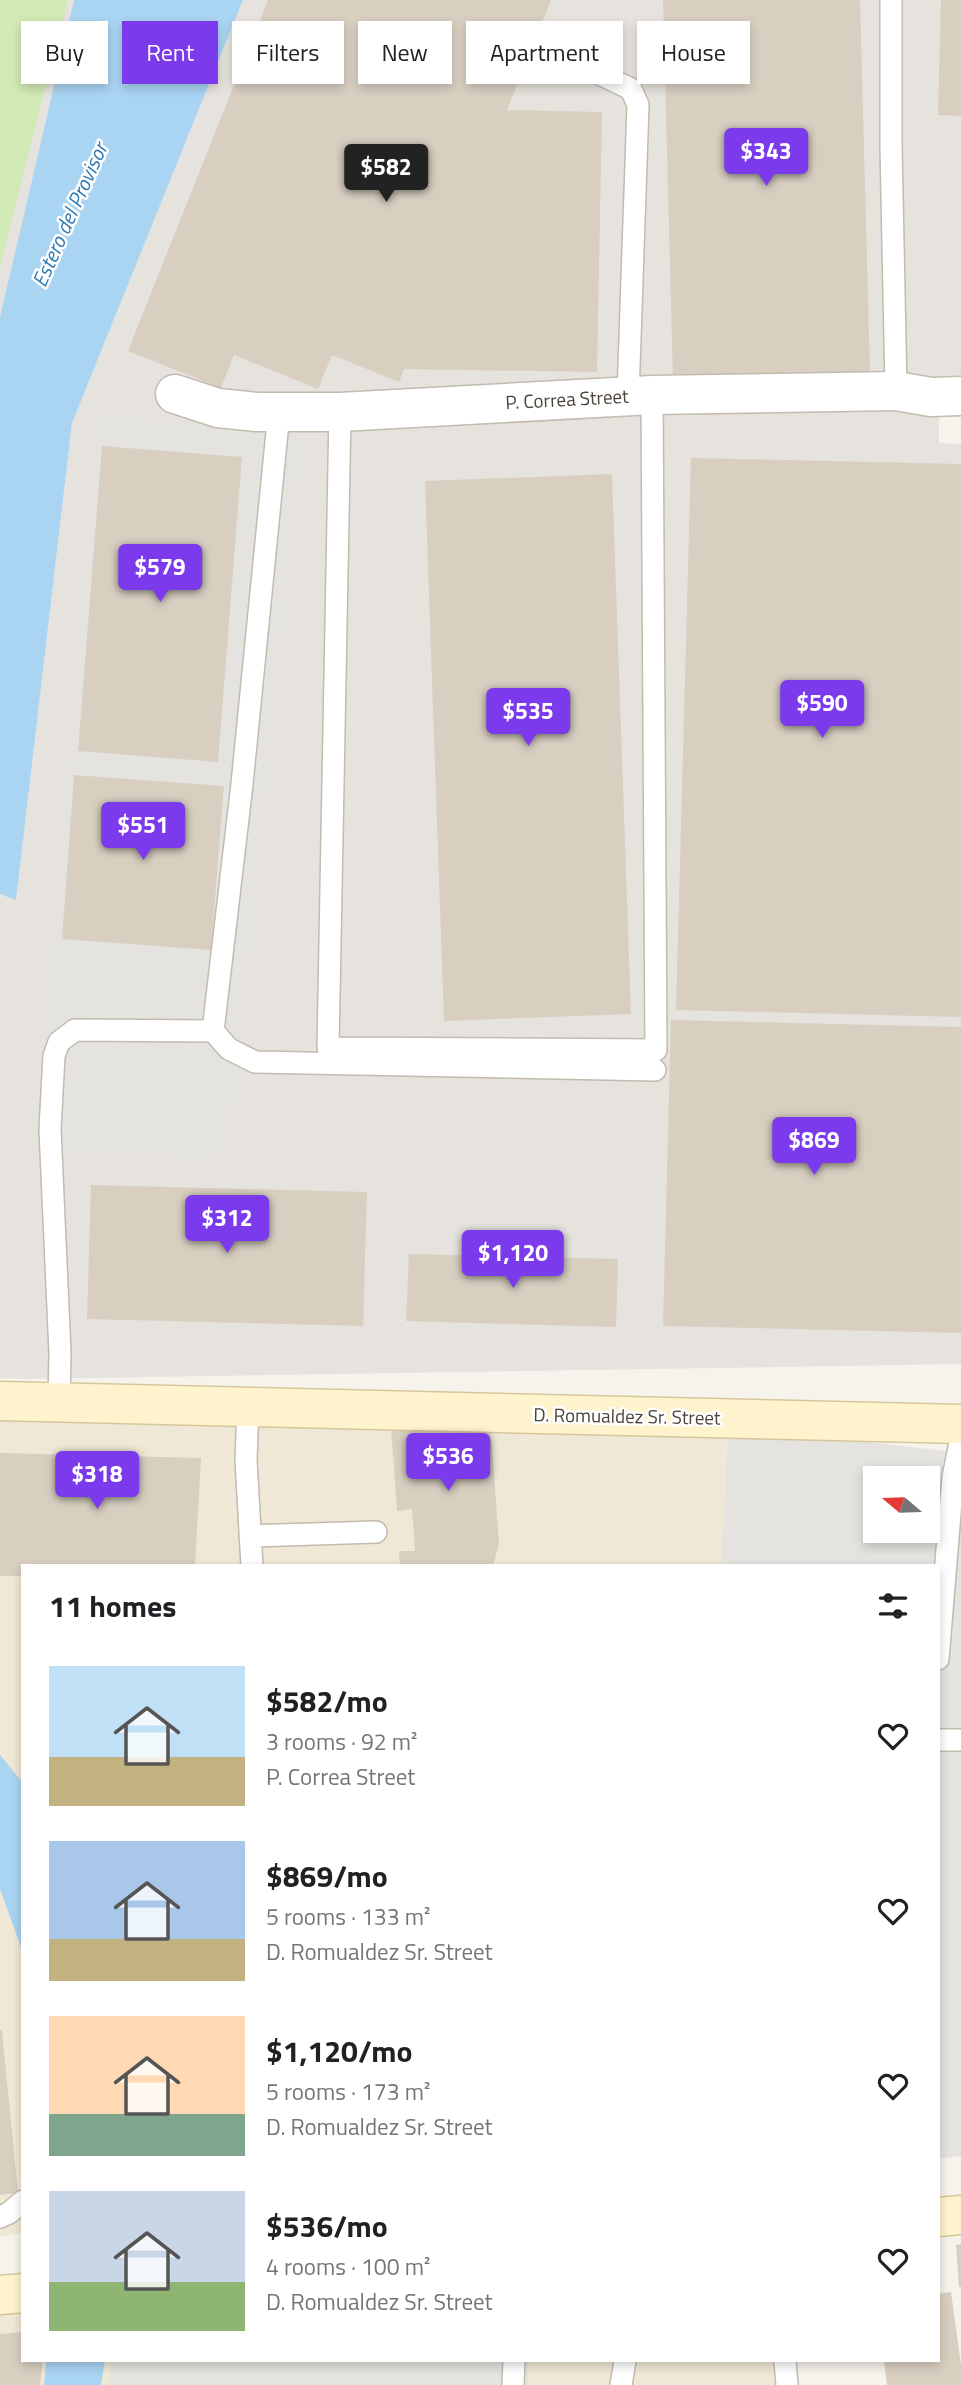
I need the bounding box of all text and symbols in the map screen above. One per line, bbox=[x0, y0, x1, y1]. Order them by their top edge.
chip: Buy bbox=[21, 21, 108, 84]
chip: Rent bbox=[122, 21, 218, 84]
chip: Filters bbox=[232, 21, 344, 84]
chip: New bbox=[358, 21, 452, 84]
chip: Apartment bbox=[466, 21, 623, 84]
chip: House bbox=[637, 21, 750, 84]
pin: $343 bbox=[725, 128, 807, 188]
text: $343 bbox=[740, 133, 792, 168]
water label: Estero del Provisor bbox=[23, 135, 116, 292]
pin: $582 bbox=[345, 144, 427, 204]
text: $582 bbox=[360, 149, 412, 184]
street label: P. Correa Street bbox=[505, 381, 630, 416]
pin: $579 bbox=[119, 544, 201, 604]
text: $579 bbox=[134, 549, 186, 584]
pin: $590 bbox=[781, 680, 863, 740]
text: $590 bbox=[796, 685, 848, 720]
pin: $535 bbox=[487, 688, 569, 748]
text: $535 bbox=[502, 693, 554, 728]
pin: $551 bbox=[102, 802, 184, 862]
text: $551 bbox=[117, 807, 169, 842]
pin: $869 bbox=[773, 1118, 855, 1177]
text: $869 bbox=[788, 1122, 840, 1157]
pin: $312 bbox=[186, 1196, 268, 1255]
text: $312 bbox=[201, 1200, 253, 1235]
pin: $1,120 bbox=[456, 1230, 570, 1290]
text: $1,120 bbox=[478, 1235, 548, 1270]
street label: D. Romualdez Sr. Street bbox=[533, 1399, 721, 1432]
pin: $536 bbox=[407, 1434, 489, 1493]
text: $536 bbox=[422, 1438, 474, 1473]
pin: $318 bbox=[56, 1452, 138, 1511]
text: $318 bbox=[71, 1456, 123, 1491]
north arrow bbox=[863, 1466, 940, 1544]
map controls bbox=[863, 1466, 940, 1543]
text: 11 homes bbox=[49, 1583, 176, 1629]
icon: filters bbox=[874, 1587, 912, 1625]
text: $582/mo bbox=[266, 1678, 388, 1724]
icon: home bbox=[105, 1694, 189, 1778]
icon: heart bbox=[874, 1717, 912, 1755]
text: 3 rooms · 92 m² bbox=[266, 1724, 417, 1759]
text: P. Correa Street bbox=[266, 1759, 415, 1794]
text: $869/mo bbox=[266, 1853, 388, 1899]
icon: home bbox=[105, 1869, 189, 1953]
icon: heart bbox=[874, 1892, 912, 1930]
text: 5 rooms · 133 m² bbox=[266, 1899, 430, 1934]
text: D. Romualdez Sr. Street bbox=[266, 1934, 493, 1969]
text: $1,120/mo bbox=[266, 2028, 412, 2074]
icon: home bbox=[105, 2044, 189, 2128]
icon: heart bbox=[874, 2067, 912, 2105]
text: 5 rooms · 173 m² bbox=[266, 2074, 430, 2109]
text: D. Romualdez Sr. Street bbox=[266, 2109, 493, 2144]
text: $536/mo bbox=[266, 2203, 388, 2249]
icon: home bbox=[105, 2219, 189, 2303]
icon: heart bbox=[874, 2242, 912, 2280]
text: 4 rooms · 100 m² bbox=[266, 2249, 430, 2284]
text: D. Romualdez Sr. Street bbox=[266, 2284, 493, 2319]

